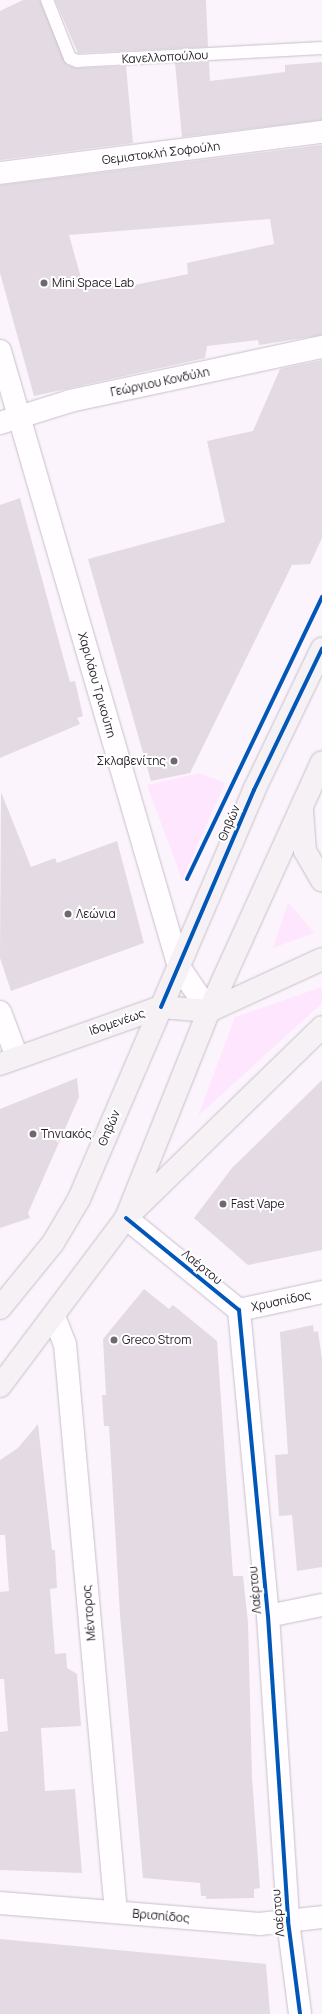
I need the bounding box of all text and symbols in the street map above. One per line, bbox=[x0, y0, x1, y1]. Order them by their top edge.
street label: Κανελλοπούλου bbox=[121, 48, 209, 66]
street label: Θεμιστοκλή Σοφούλη bbox=[101, 139, 221, 167]
place label: Mini Space Lab bbox=[52, 276, 134, 290]
marker: Mini Space Lab bbox=[39, 278, 49, 288]
street label: Γεώργιου Κονδύλη bbox=[109, 364, 211, 400]
street label: Χαριλάου Τρικούπη bbox=[75, 631, 119, 739]
place label: Σκλαβενίτης bbox=[97, 754, 166, 768]
marker: Σκλαβενίτης bbox=[169, 756, 179, 766]
street label: Θηβών bbox=[215, 803, 243, 843]
place label: Λεώνια bbox=[76, 907, 116, 921]
marker: Λεώνια bbox=[63, 909, 73, 919]
street label: Ιδομενέως bbox=[87, 1006, 147, 1038]
street label: Θηβών bbox=[95, 1108, 123, 1148]
place label: Τηνιακός bbox=[41, 1127, 92, 1141]
marker: Τηνιακός bbox=[28, 1129, 38, 1139]
place label: Fast Vape bbox=[231, 1197, 284, 1211]
marker: Fast Vape bbox=[218, 1199, 228, 1209]
street label: Λαέρτου bbox=[179, 1246, 225, 1288]
street label: Χρυσηίδος bbox=[250, 1288, 312, 1314]
place label: Greco Strom bbox=[122, 1333, 191, 1347]
marker: Greco Strom bbox=[109, 1335, 119, 1345]
street label: Λαέρτου bbox=[246, 1566, 264, 1614]
street label: Μέντορος bbox=[79, 1584, 99, 1642]
street label: Λαέρτου bbox=[269, 1889, 287, 1937]
street label: Βρισηίδος bbox=[132, 1906, 190, 1926]

